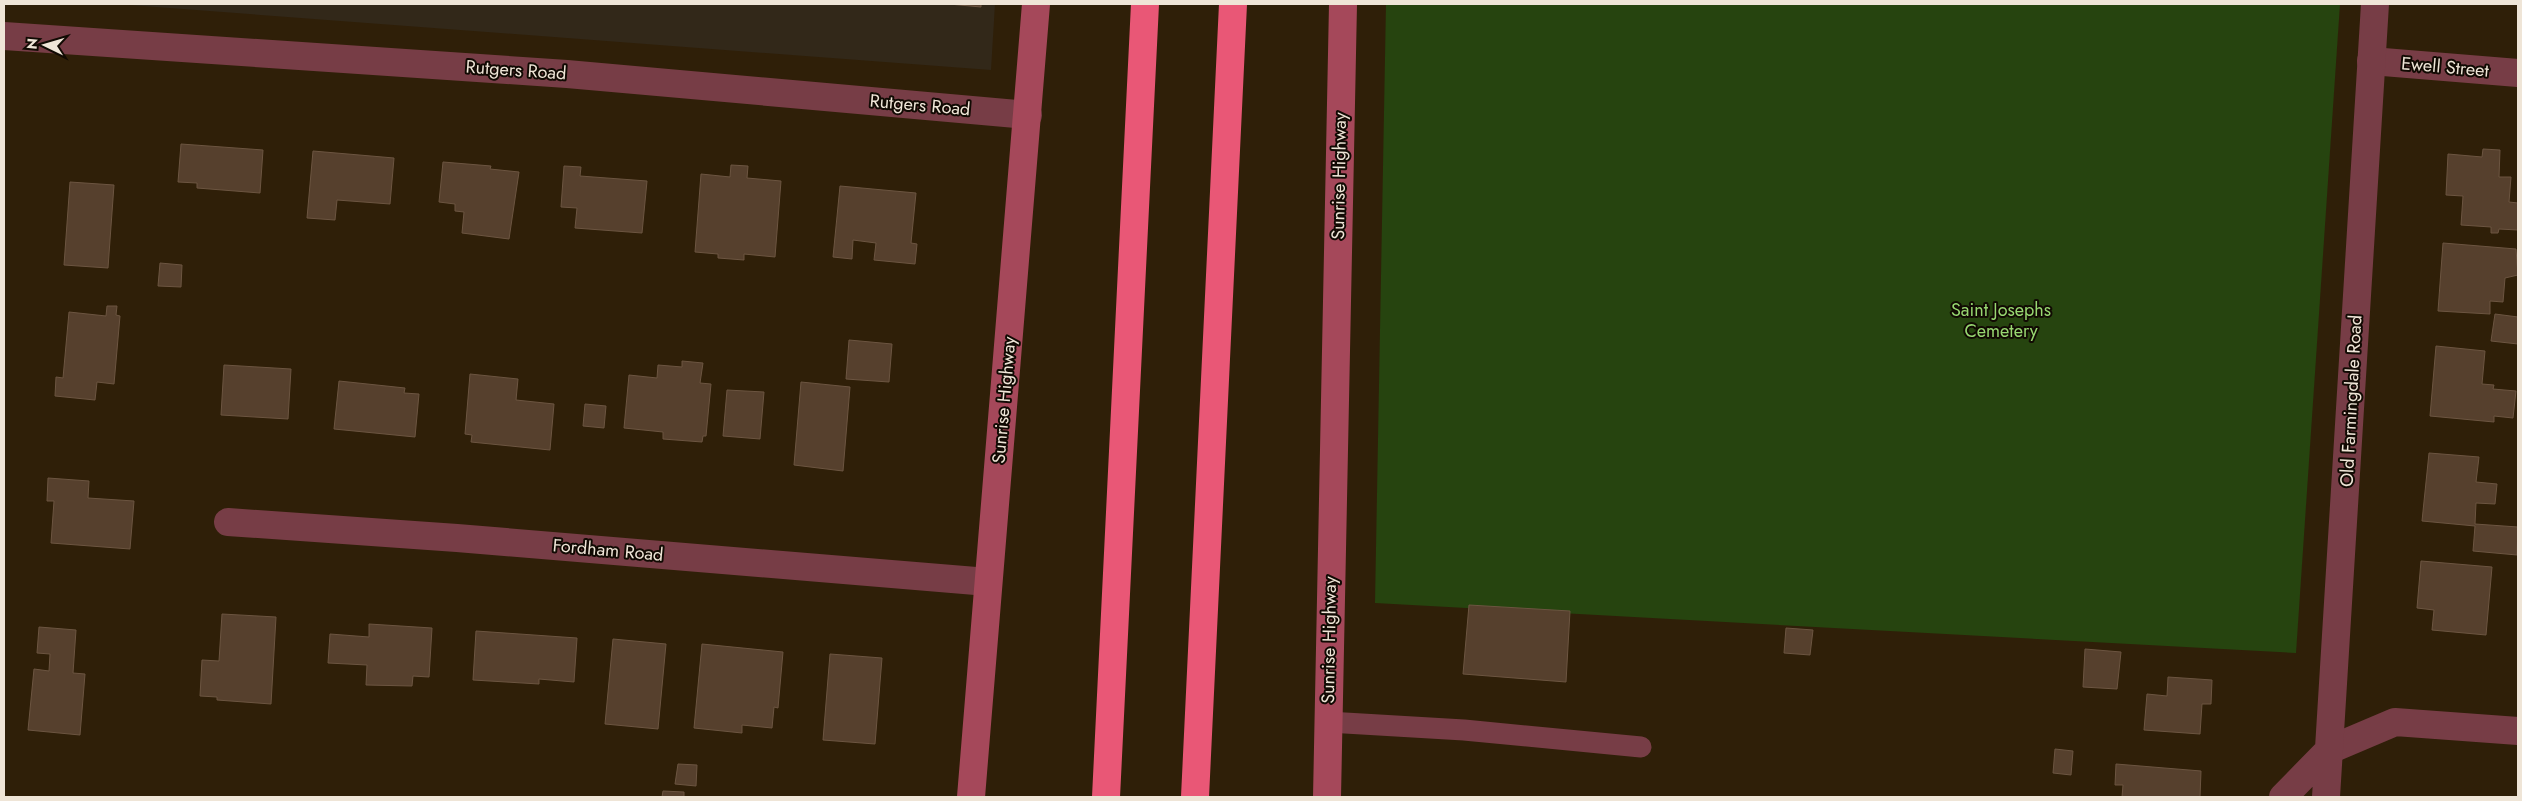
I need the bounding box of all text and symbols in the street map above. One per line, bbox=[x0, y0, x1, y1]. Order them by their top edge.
north arrow bbox=[20, 20, 70, 70]
text: N bbox=[22, 37, 42, 50]
street label: Ewell Street bbox=[2400, 50, 2491, 84]
street label: Rutgers Road bbox=[465, 54, 567, 86]
street label: Rutgers Road bbox=[869, 88, 971, 122]
street label: Sunrise Highway bbox=[1325, 112, 1353, 240]
park label: Saint Josephs Cemetery bbox=[1951, 297, 2051, 344]
street label: Old Farmingdale Road bbox=[2334, 314, 2368, 488]
street label: Sunrise Highway bbox=[985, 335, 1023, 465]
street label: Fordham Road bbox=[552, 532, 664, 568]
street label: Sunrise Highway bbox=[1315, 576, 1343, 704]

